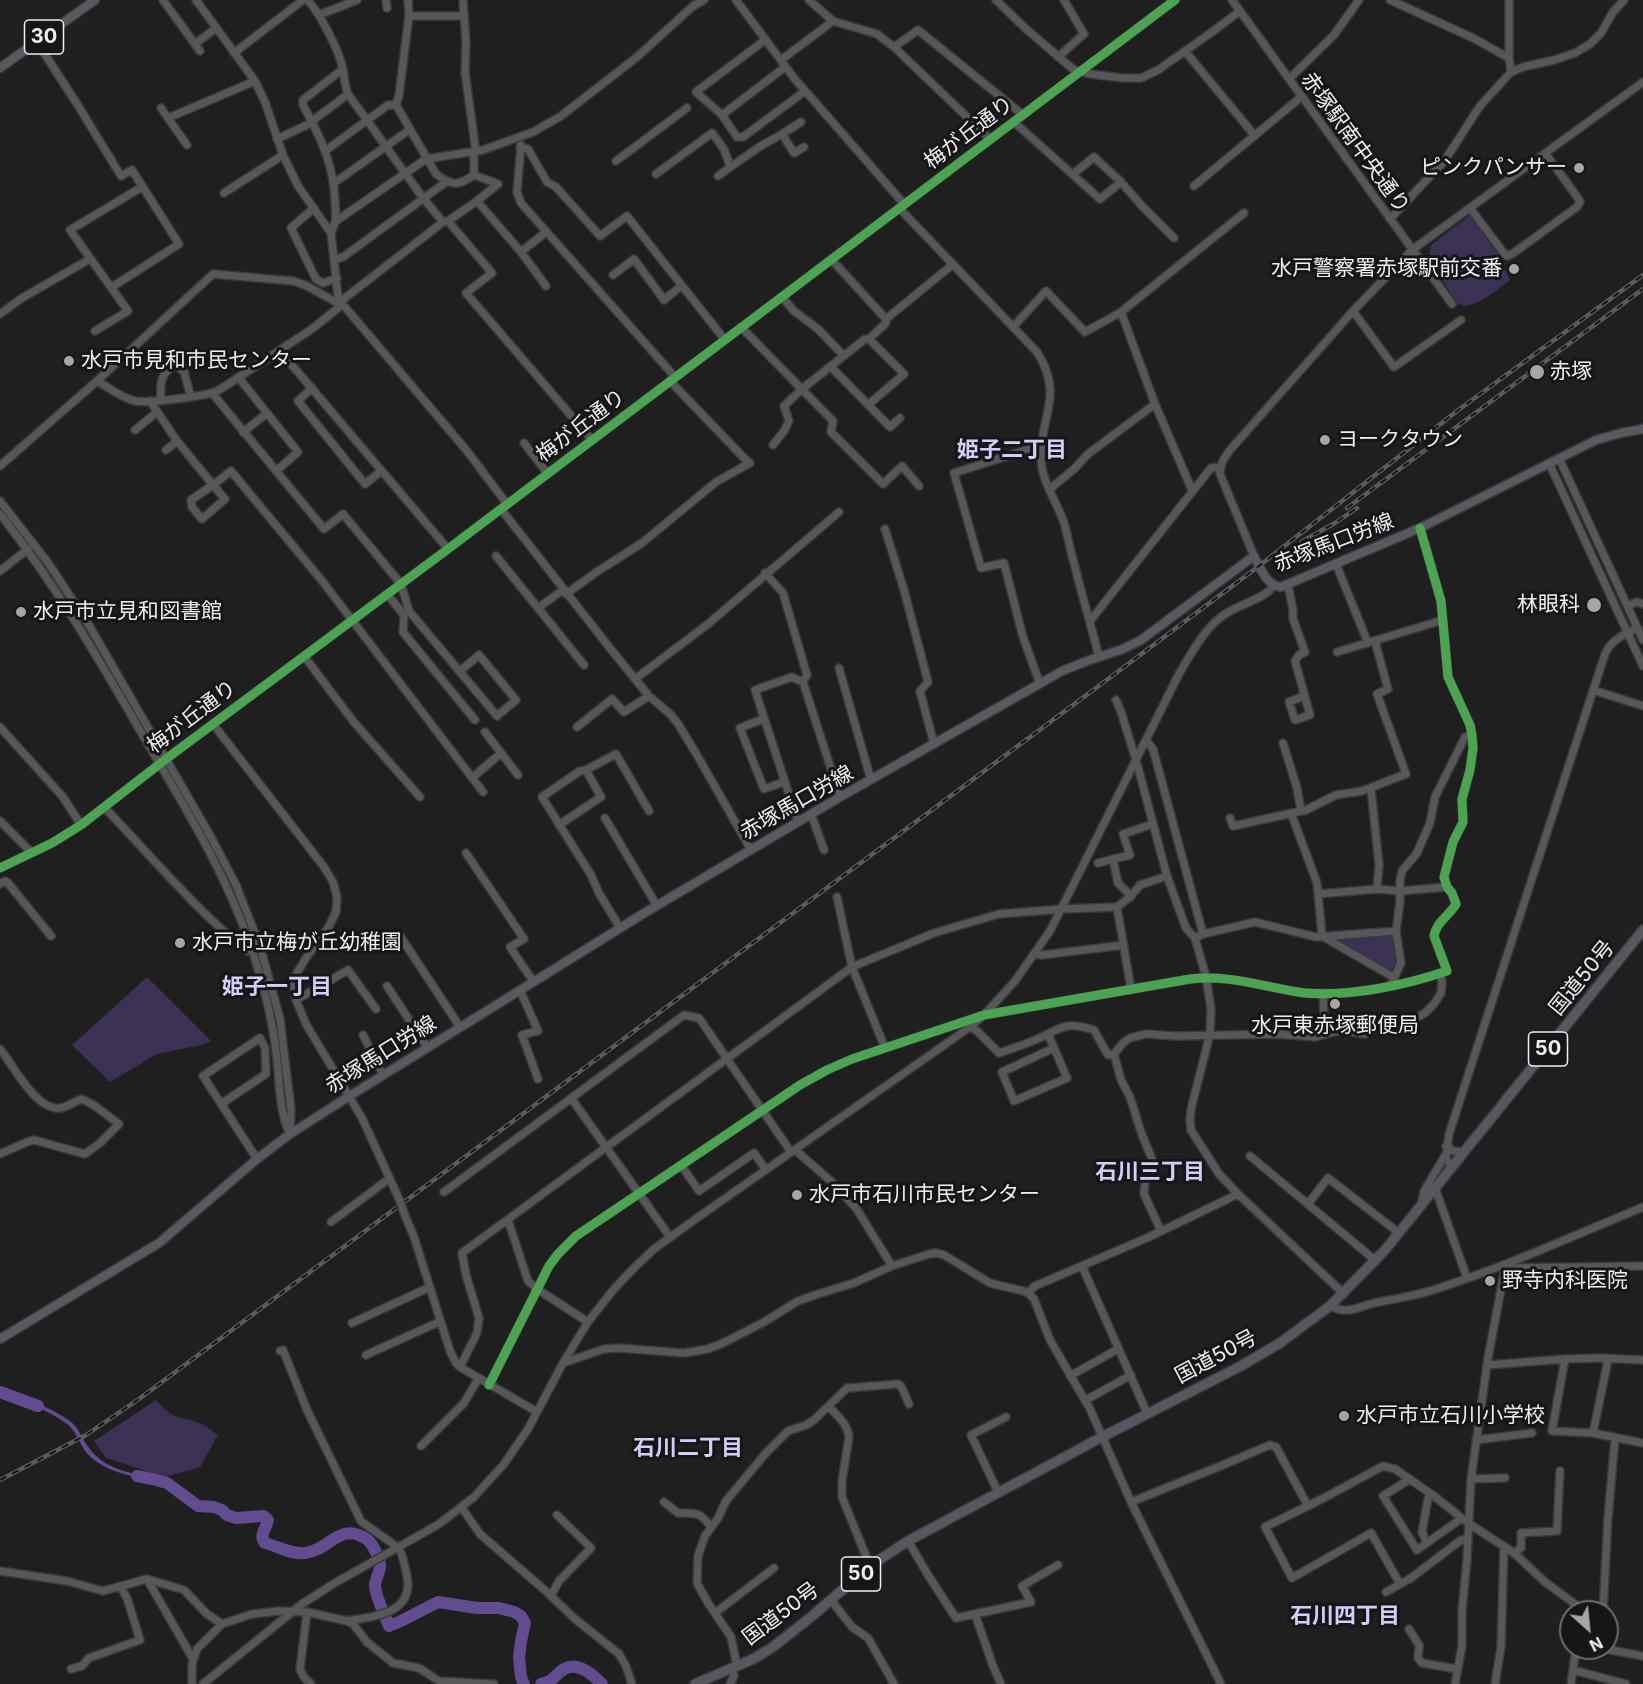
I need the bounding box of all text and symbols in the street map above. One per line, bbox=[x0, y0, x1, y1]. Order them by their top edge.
road number: 30 bbox=[24, 20, 63, 54]
street label: 赤塚駅南中央通り bbox=[1295, 68, 1415, 218]
street label: 梅が丘通り bbox=[919, 91, 1019, 175]
place label: ピンクパンサー bbox=[1420, 155, 1567, 181]
marker: ピンクパンサー bbox=[1572, 161, 1586, 175]
place label: 水戸警察署赤塚駅前交番 bbox=[1271, 256, 1502, 282]
marker: 水戸警察署赤塚駅前交番 bbox=[1507, 262, 1521, 276]
place label: 水戸市見和市民センター bbox=[81, 348, 312, 374]
marker: 水戸市見和市民センター bbox=[62, 354, 76, 368]
place label: 赤塚 bbox=[1550, 359, 1592, 385]
marker: 赤塚 bbox=[1528, 363, 1546, 381]
street label: 梅が丘通り bbox=[531, 384, 631, 468]
place label: ヨークタウン bbox=[1337, 427, 1463, 453]
marker: ヨークタウン bbox=[1318, 433, 1332, 447]
district label: 姫子二丁目 bbox=[957, 437, 1067, 463]
street label: 赤塚馬口労線 bbox=[1271, 509, 1397, 577]
place label: 林眼科 bbox=[1517, 592, 1580, 618]
marker: 林眼科 bbox=[1585, 596, 1603, 614]
place label: 水戸市立見和図書館 bbox=[33, 599, 222, 625]
marker: 水戸市立見和図書館 bbox=[14, 605, 28, 619]
street label: 梅が丘通り bbox=[142, 675, 242, 759]
street label: 赤塚馬口労線 bbox=[736, 761, 858, 845]
place label: 水戸市立梅が丘幼稚園 bbox=[192, 930, 402, 956]
street label: 国道50号 bbox=[1544, 935, 1620, 1021]
marker: 水戸市立梅が丘幼稚園 bbox=[173, 936, 187, 950]
district label: 姫子一丁目 bbox=[222, 974, 332, 1000]
marker: 水戸東赤塚郵便局 bbox=[1328, 997, 1342, 1011]
street label: 赤塚馬口労線 bbox=[321, 1011, 441, 1099]
place label: 水戸東赤塚郵便局 bbox=[1251, 1013, 1419, 1039]
road number: 50 bbox=[1528, 1032, 1568, 1066]
district label: 石川三丁目 bbox=[1095, 1159, 1205, 1185]
place label: 水戸市石川市民センター bbox=[809, 1182, 1040, 1208]
marker: 水戸市石川市民センター bbox=[790, 1188, 804, 1202]
place label: 野寺内科医院 bbox=[1502, 1268, 1628, 1294]
marker: 野寺内科医院 bbox=[1483, 1274, 1497, 1288]
street label: 国道50号 bbox=[1171, 1325, 1261, 1389]
place label: 水戸市立石川小学校 bbox=[1356, 1403, 1545, 1429]
marker: 水戸市立石川小学校 bbox=[1337, 1409, 1351, 1423]
district label: 石川二丁目 bbox=[633, 1435, 743, 1461]
road number: 50 bbox=[842, 1557, 880, 1591]
street label: 国道50号 bbox=[738, 1577, 824, 1651]
north arrow bbox=[1559, 1600, 1619, 1660]
district label: 石川四丁目 bbox=[1290, 1603, 1400, 1629]
text: N bbox=[1586, 1633, 1606, 1656]

